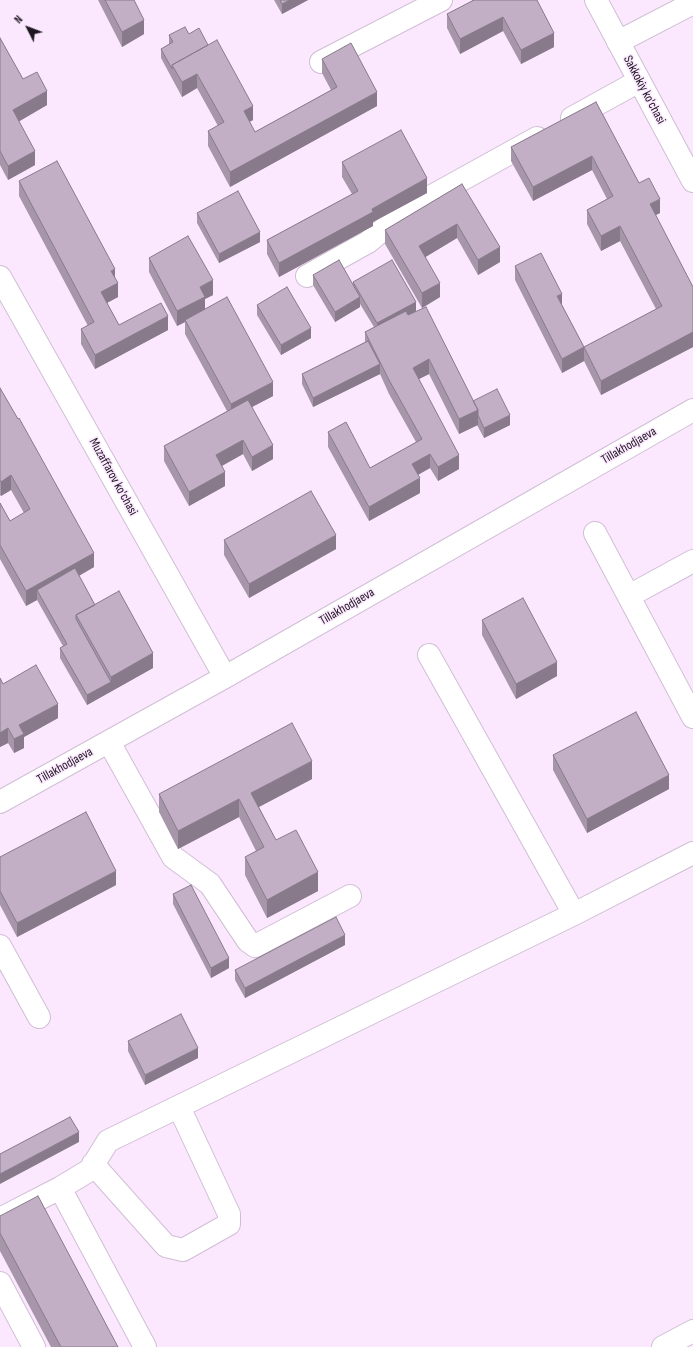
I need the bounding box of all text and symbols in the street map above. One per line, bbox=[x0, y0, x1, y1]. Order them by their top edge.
north arrow bbox=[8, 8, 48, 48]
text: N bbox=[12, 13, 26, 26]
street label: Sakkokiy ko'chasi bbox=[619, 53, 669, 127]
street label: Tillakhodjaeva bbox=[599, 424, 659, 468]
street label: Muzaffarov ko'chasi bbox=[85, 436, 141, 518]
street label: Tillakhodjaeva bbox=[317, 585, 377, 629]
street label: Tillakhodjaeva bbox=[34, 744, 96, 788]

